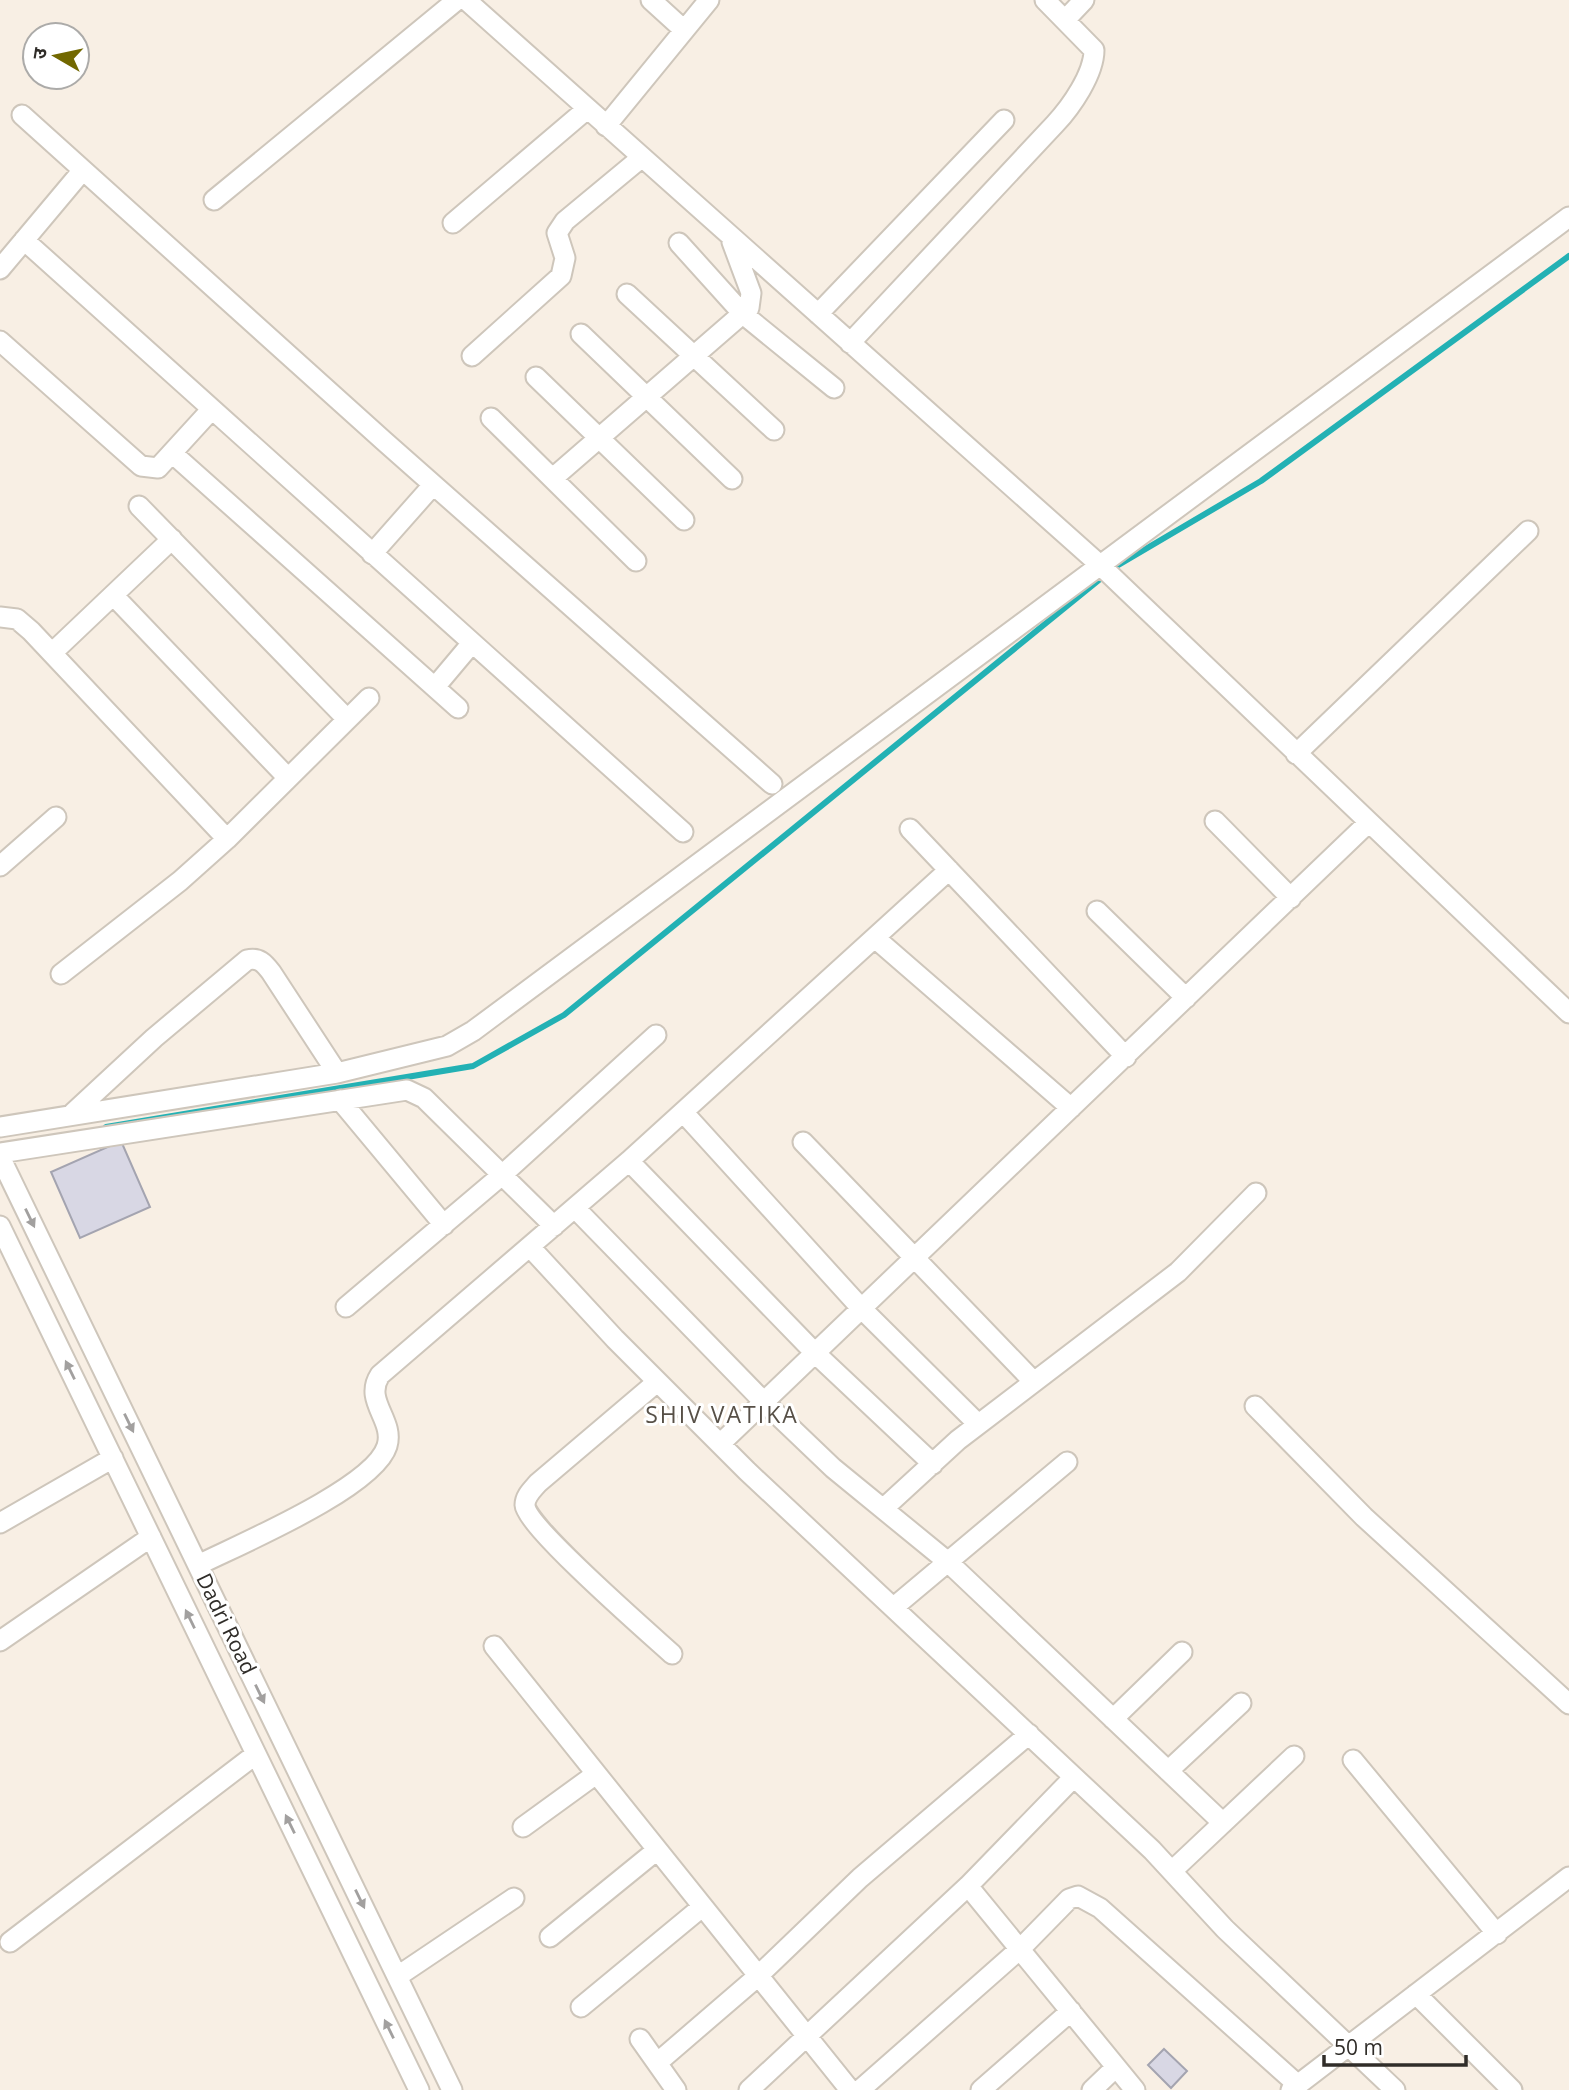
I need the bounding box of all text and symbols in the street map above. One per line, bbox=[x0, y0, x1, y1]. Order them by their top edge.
north arrow bbox=[21, 21, 91, 91]
text: उ bbox=[25, 45, 53, 61]
one-way arrow bbox=[24, 1208, 35, 1228]
one-way arrow bbox=[64, 1360, 76, 1380]
district label: SHIV VATIKA bbox=[645, 1398, 799, 1430]
one-way arrow bbox=[123, 1413, 135, 1433]
street label: Dadri Road bbox=[190, 1568, 263, 1679]
one-way arrow bbox=[185, 1609, 196, 1629]
one-way arrow bbox=[255, 1684, 266, 1704]
one-way arrow bbox=[284, 1814, 295, 1834]
one-way arrow bbox=[354, 1889, 365, 1909]
one-way arrow bbox=[383, 2018, 394, 2039]
scale bar bbox=[1324, 2024, 1466, 2068]
text: 50 m bbox=[1334, 2033, 1383, 2061]

